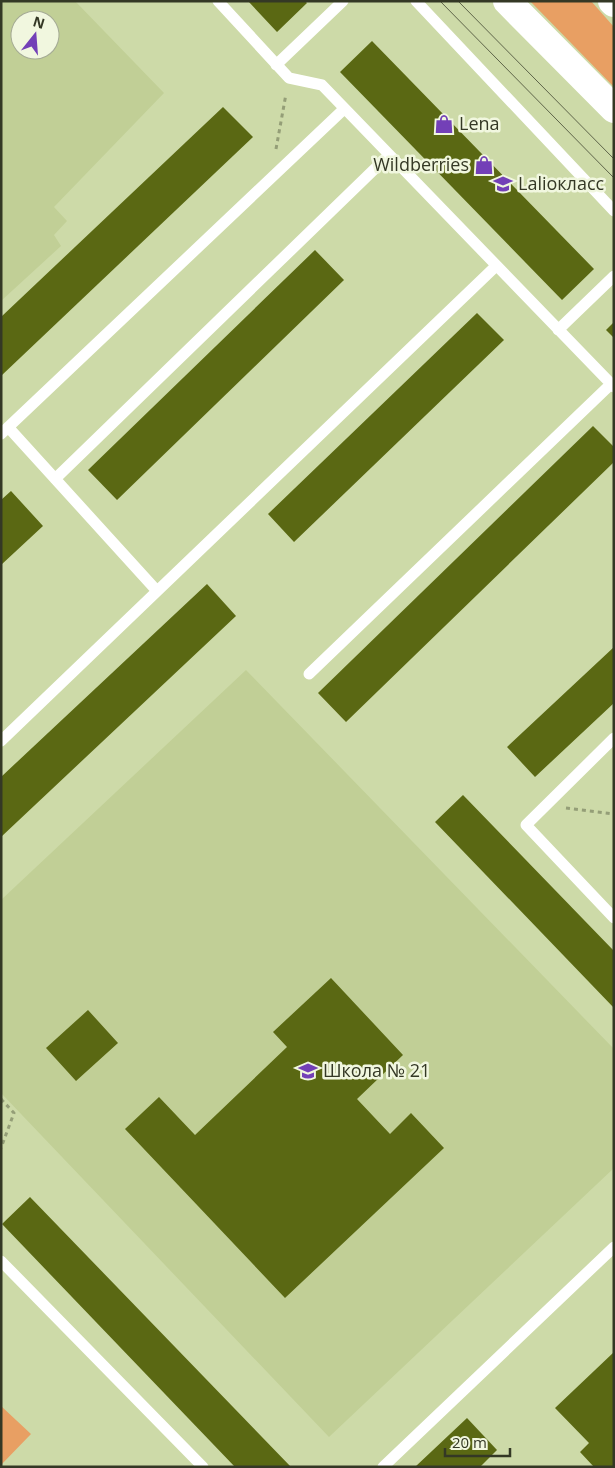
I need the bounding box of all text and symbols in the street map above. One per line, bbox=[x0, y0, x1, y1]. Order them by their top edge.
north arrow bbox=[10, 10, 60, 60]
text: N bbox=[31, 11, 47, 33]
place label: Lena bbox=[459, 111, 500, 135]
shop icon: Lena bbox=[433, 113, 455, 135]
place label: Wildberries bbox=[373, 152, 469, 176]
shop icon: Wildberries bbox=[473, 154, 495, 176]
place label: Lalioкласс bbox=[518, 171, 605, 195]
school or university icon: Lalioкласс bbox=[492, 173, 514, 195]
place label: Школа № 21 bbox=[323, 1058, 430, 1082]
school or university icon: Школа № 21 bbox=[297, 1060, 319, 1082]
scale bar bbox=[445, 1426, 510, 1458]
text: 20 m bbox=[452, 1432, 487, 1452]

